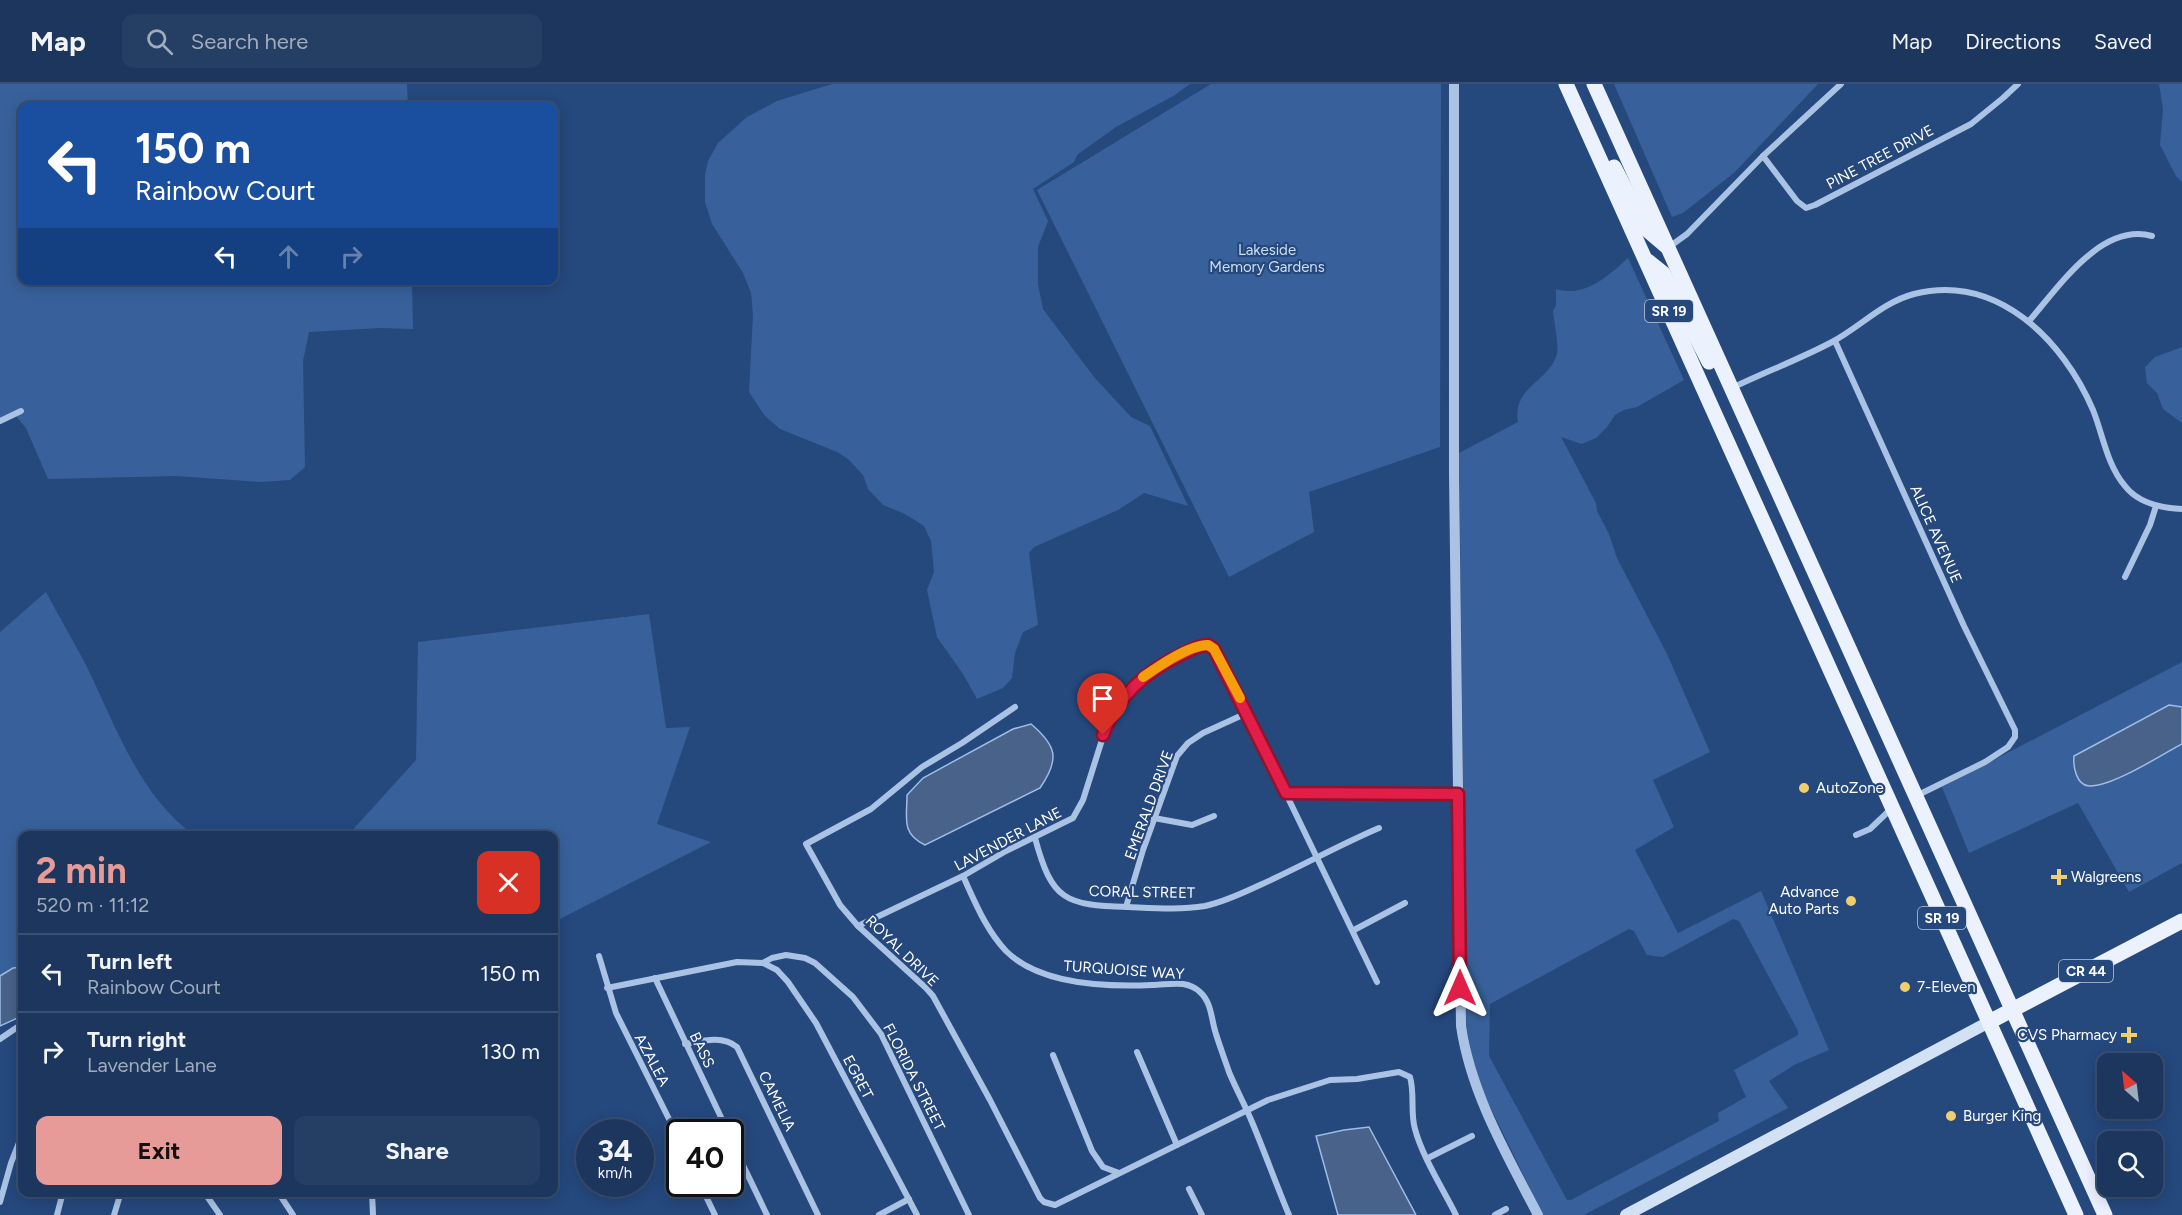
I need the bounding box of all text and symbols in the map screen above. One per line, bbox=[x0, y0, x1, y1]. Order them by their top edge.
search box bbox=[122, 14, 542, 68]
text: Map bbox=[30, 24, 86, 58]
icon: search bbox=[143, 25, 176, 58]
text: Search here bbox=[191, 28, 308, 55]
text: Map bbox=[1891, 29, 1932, 54]
text: Directions bbox=[1965, 29, 2061, 54]
text: Saved bbox=[2094, 29, 2152, 54]
street label: PINE TREE DRIVE bbox=[1823, 121, 1937, 193]
text: 150 m bbox=[135, 123, 251, 174]
icon: left bbox=[36, 126, 114, 204]
text: Rainbow Court bbox=[135, 174, 316, 207]
icon: left bbox=[209, 240, 242, 273]
icon: ahead bbox=[272, 240, 305, 273]
icon: right bbox=[335, 240, 368, 273]
park label: Lakeside Memory Gardens bbox=[1209, 241, 1325, 276]
road number: SR 19 bbox=[1645, 300, 1693, 322]
street label: ALICE AVENUE bbox=[1906, 482, 1966, 586]
pin bbox=[1077, 673, 1128, 735]
icon: arrive bbox=[1086, 682, 1119, 715]
street label: EMERALD DRIVE bbox=[1121, 748, 1177, 862]
place label: AutoZone bbox=[1816, 779, 1884, 797]
marker: AutoZone bbox=[1797, 781, 1811, 795]
street label: LAVENDER LANE bbox=[951, 803, 1065, 875]
text: 2 min bbox=[36, 849, 127, 892]
button: close bbox=[477, 851, 540, 914]
place label: Walgreens bbox=[2071, 868, 2141, 886]
marker: Walgreens bbox=[2052, 870, 2066, 884]
street label: CORAL STREET bbox=[1089, 882, 1196, 902]
place label: Advance Auto Parts bbox=[1769, 883, 1839, 918]
text: 520 m · 11:12 bbox=[36, 893, 149, 917]
marker: Advance Auto Parts bbox=[1844, 894, 1858, 908]
road number: SR 19 bbox=[1918, 907, 1966, 929]
street label: ROYAL DRIVE bbox=[862, 912, 942, 990]
text: Turn left bbox=[87, 948, 173, 975]
position arrow bbox=[1428, 956, 1492, 1020]
icon: left bbox=[36, 957, 69, 990]
street label: TURQUOISE WAY bbox=[1063, 957, 1185, 983]
text: 150 m bbox=[480, 960, 540, 987]
road number: CR 44 bbox=[2059, 960, 2113, 982]
text: Rainbow Court bbox=[87, 975, 221, 999]
place label: 7-Eleven bbox=[1917, 978, 1976, 996]
marker: 7-Eleven bbox=[1898, 980, 1912, 994]
street label: FLORIDA STREET bbox=[879, 1020, 949, 1134]
text: Turn right bbox=[87, 1026, 186, 1053]
place label: CVS Pharmacy bbox=[2017, 1026, 2117, 1044]
marker: CVS Pharmacy bbox=[2122, 1028, 2136, 1042]
street label: BASS bbox=[686, 1029, 718, 1071]
street label: AZALEA bbox=[631, 1031, 673, 1089]
icon: right bbox=[36, 1035, 69, 1068]
text: 130 m bbox=[481, 1038, 540, 1065]
street label: EGRET bbox=[839, 1052, 877, 1103]
text: Lavender Lane bbox=[87, 1053, 217, 1077]
north arrow bbox=[2097, 1053, 2163, 1119]
map controls bbox=[2097, 1053, 2163, 1197]
street label: CAMELIA bbox=[755, 1068, 799, 1134]
place label: Burger King bbox=[1963, 1107, 2041, 1125]
marker: Burger King bbox=[1944, 1109, 1958, 1123]
button: Exit bbox=[36, 1116, 282, 1185]
button: Share bbox=[294, 1116, 540, 1185]
speed limit sign: 40 bbox=[666, 1119, 744, 1197]
button: search bbox=[2097, 1131, 2163, 1197]
text: 34 bbox=[597, 1132, 633, 1169]
text: km/h bbox=[598, 1164, 632, 1182]

